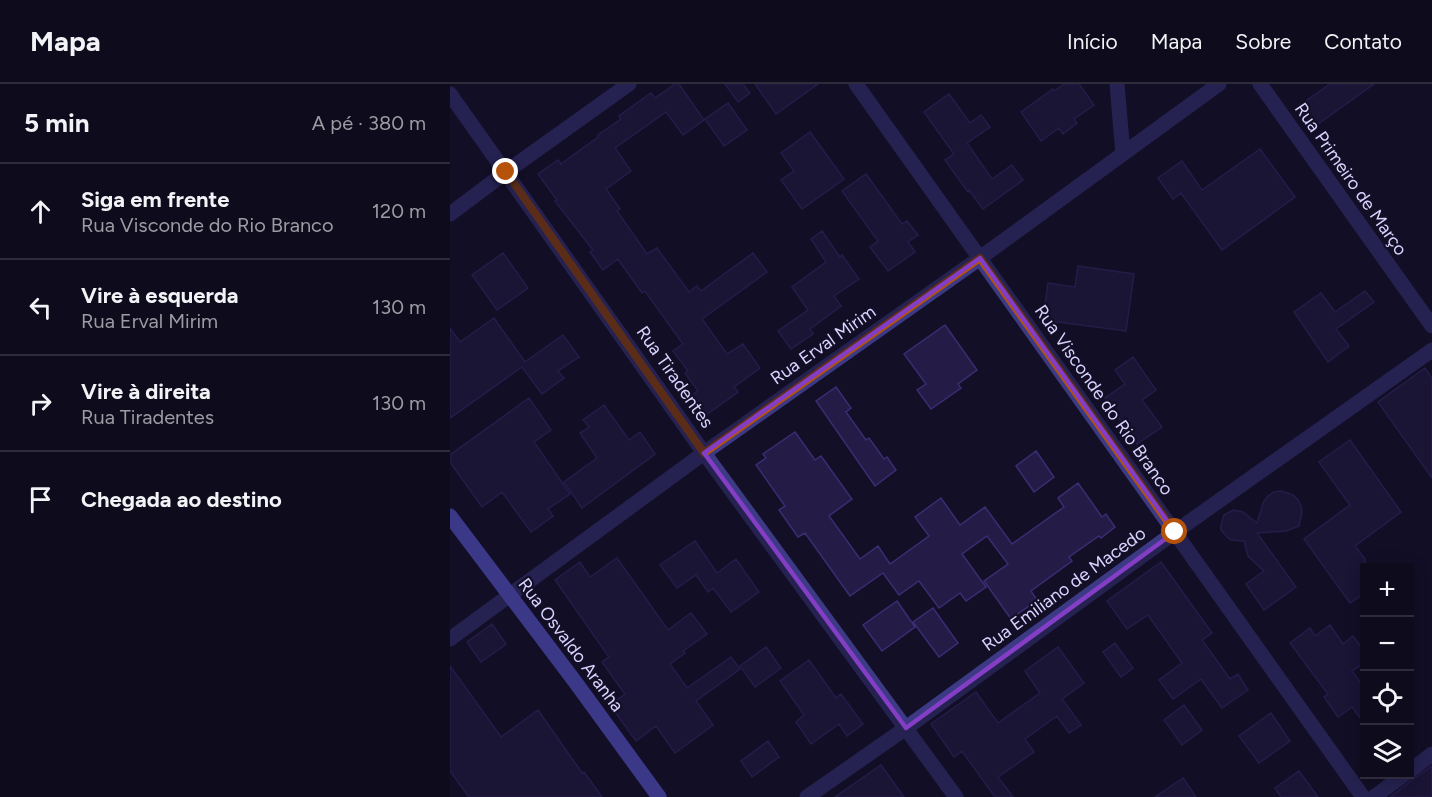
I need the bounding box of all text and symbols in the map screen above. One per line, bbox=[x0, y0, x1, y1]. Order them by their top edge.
text: Mapa bbox=[30, 24, 101, 58]
text: Início bbox=[1067, 29, 1118, 54]
text: Mapa bbox=[1151, 29, 1202, 54]
text: Sobre bbox=[1235, 29, 1291, 54]
text: Contato bbox=[1324, 29, 1402, 54]
street label: Rua Primeiro de Março bbox=[1290, 98, 1412, 260]
text: 5 min bbox=[24, 107, 90, 139]
text: A pé · 380 m bbox=[312, 111, 426, 135]
route end bbox=[492, 158, 518, 184]
text: Siga em frente bbox=[81, 186, 229, 213]
icon: ahead bbox=[24, 195, 57, 228]
text: 120 m bbox=[372, 199, 426, 223]
text: Rua Visconde do Rio Branco bbox=[81, 213, 334, 237]
text: Vire à esquerda bbox=[81, 282, 239, 309]
icon: left bbox=[24, 291, 57, 324]
text: 130 m bbox=[372, 295, 426, 319]
street label: Rua Erval Mirim bbox=[766, 301, 880, 389]
street label: Rua Visconde do Rio Branco bbox=[1030, 301, 1178, 499]
text: Rua Erval Mirim bbox=[81, 309, 218, 333]
street label: Rua Tiradentes bbox=[632, 322, 718, 432]
text: Vire à direita bbox=[81, 378, 211, 405]
icon: right bbox=[24, 387, 57, 420]
text: 130 m bbox=[372, 391, 426, 415]
text: Rua Tiradentes bbox=[81, 405, 214, 429]
icon: arrive bbox=[24, 483, 57, 516]
text: Chegada ao destino bbox=[81, 486, 282, 513]
route start bbox=[1161, 518, 1187, 544]
street label: Rua Emiliano de Macedo bbox=[978, 522, 1150, 656]
map controls bbox=[1360, 563, 1414, 779]
button: + bbox=[1360, 563, 1414, 617]
street label: Rua Osvaldo Aranha bbox=[514, 574, 628, 716]
button: − bbox=[1360, 617, 1414, 671]
button: locate bbox=[1360, 671, 1414, 725]
button: layers bbox=[1360, 725, 1414, 779]

